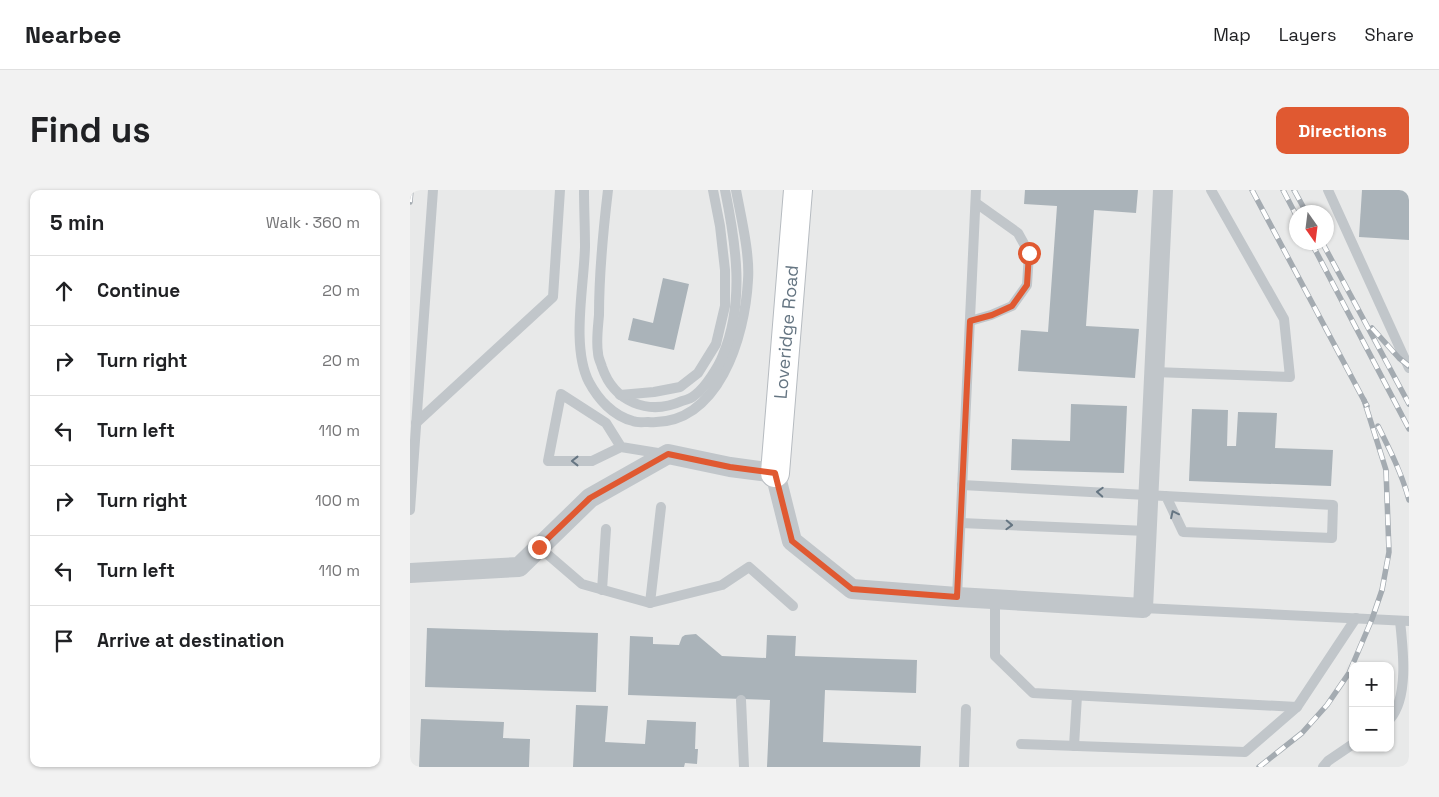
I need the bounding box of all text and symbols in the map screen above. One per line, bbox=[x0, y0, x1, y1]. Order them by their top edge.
text: Nearbee bbox=[25, 19, 121, 50]
text: Map bbox=[1213, 23, 1251, 46]
text: Layers bbox=[1279, 23, 1336, 46]
text: Share bbox=[1364, 23, 1414, 46]
button: Directions bbox=[1276, 107, 1409, 154]
text: Find us bbox=[30, 108, 151, 152]
north arrow bbox=[1289, 205, 1334, 250]
text: 5 min bbox=[50, 209, 104, 236]
text: Walk · 360 m bbox=[266, 212, 360, 233]
route start bbox=[1018, 242, 1041, 265]
street label: Loveridge Road bbox=[769, 264, 803, 400]
icon: ahead bbox=[50, 277, 78, 305]
text: Continue bbox=[97, 278, 180, 303]
text: 20 m bbox=[322, 280, 360, 301]
icon: right bbox=[50, 347, 78, 375]
text: Turn right bbox=[97, 348, 187, 373]
text: 20 m bbox=[322, 350, 360, 371]
icon: left bbox=[50, 417, 78, 445]
text: Turn left bbox=[97, 418, 175, 443]
text: 110 m bbox=[318, 420, 360, 441]
one-way arrow bbox=[571, 456, 578, 466]
icon: right bbox=[50, 487, 78, 515]
one-way arrow bbox=[1096, 487, 1104, 497]
text: Turn right bbox=[97, 488, 187, 513]
text: 100 m bbox=[315, 490, 360, 511]
one-way arrow bbox=[1170, 510, 1180, 519]
one-way arrow bbox=[1005, 520, 1013, 531]
route end bbox=[528, 536, 551, 559]
icon: left bbox=[50, 557, 78, 585]
text: Turn left bbox=[97, 558, 175, 583]
text: 110 m bbox=[318, 560, 360, 581]
icon: arrive bbox=[50, 627, 78, 655]
text: Arrive at destination bbox=[97, 628, 285, 653]
map controls bbox=[1349, 662, 1394, 752]
button: + bbox=[1349, 662, 1394, 707]
button: − bbox=[1349, 707, 1394, 752]

